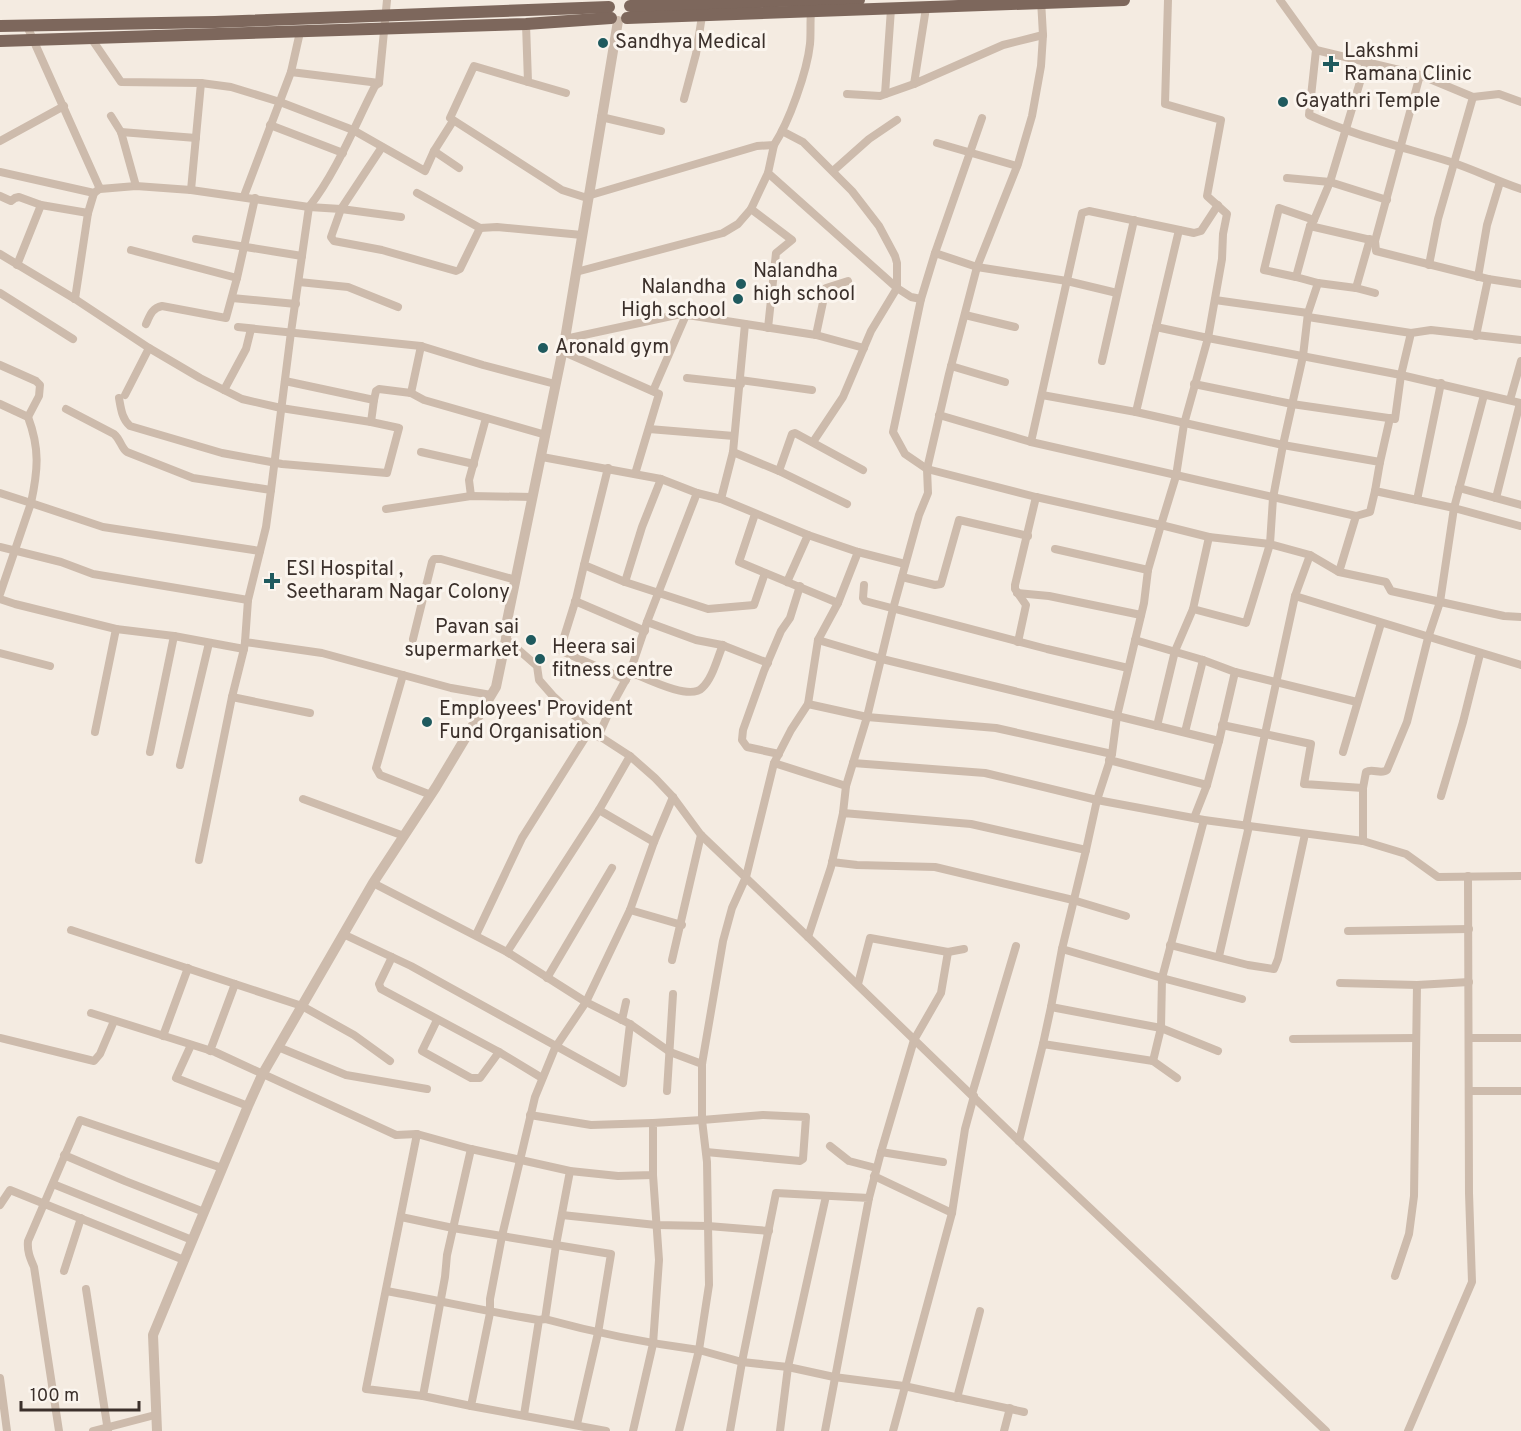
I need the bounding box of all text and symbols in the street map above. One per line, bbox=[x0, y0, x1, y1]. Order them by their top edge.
place label: Sandhya Medical bbox=[615, 30, 766, 56]
marker: Sandhya Medical bbox=[596, 36, 610, 50]
place label: Lakshmi Ramana Clinic bbox=[1344, 39, 1472, 88]
marker: Lakshmi Ramana Clinic bbox=[1322, 55, 1340, 73]
place label: Gayathri Temple bbox=[1295, 89, 1440, 115]
marker: Gayathri Temple bbox=[1276, 95, 1290, 109]
place label: Nalandha high school bbox=[753, 259, 855, 308]
place label: Nalandha High school bbox=[621, 275, 726, 324]
marker: Nalandha high school bbox=[734, 277, 748, 291]
marker: Nalandha High school bbox=[731, 292, 745, 306]
place label: Aronald gym bbox=[555, 335, 669, 361]
marker: Aronald gym bbox=[536, 341, 550, 355]
place label: ESI Hospital , Seetharam Nagar Colony bbox=[286, 557, 510, 606]
marker: ESI Hospital , Seetharam Nagar Colony bbox=[263, 572, 281, 590]
place label: Pavan sai supermarket bbox=[405, 615, 519, 664]
marker: Pavan sai supermarket bbox=[524, 633, 538, 647]
place label: Heera sai fitness centre bbox=[552, 635, 673, 684]
marker: Heera sai fitness centre bbox=[533, 652, 547, 666]
place label: Employees' Provident Fund Organisation bbox=[439, 697, 633, 746]
marker: Employees' Provident Fund Organisation bbox=[420, 715, 434, 729]
scale bar bbox=[21, 1374, 140, 1412]
text: 100 m bbox=[30, 1385, 79, 1408]

